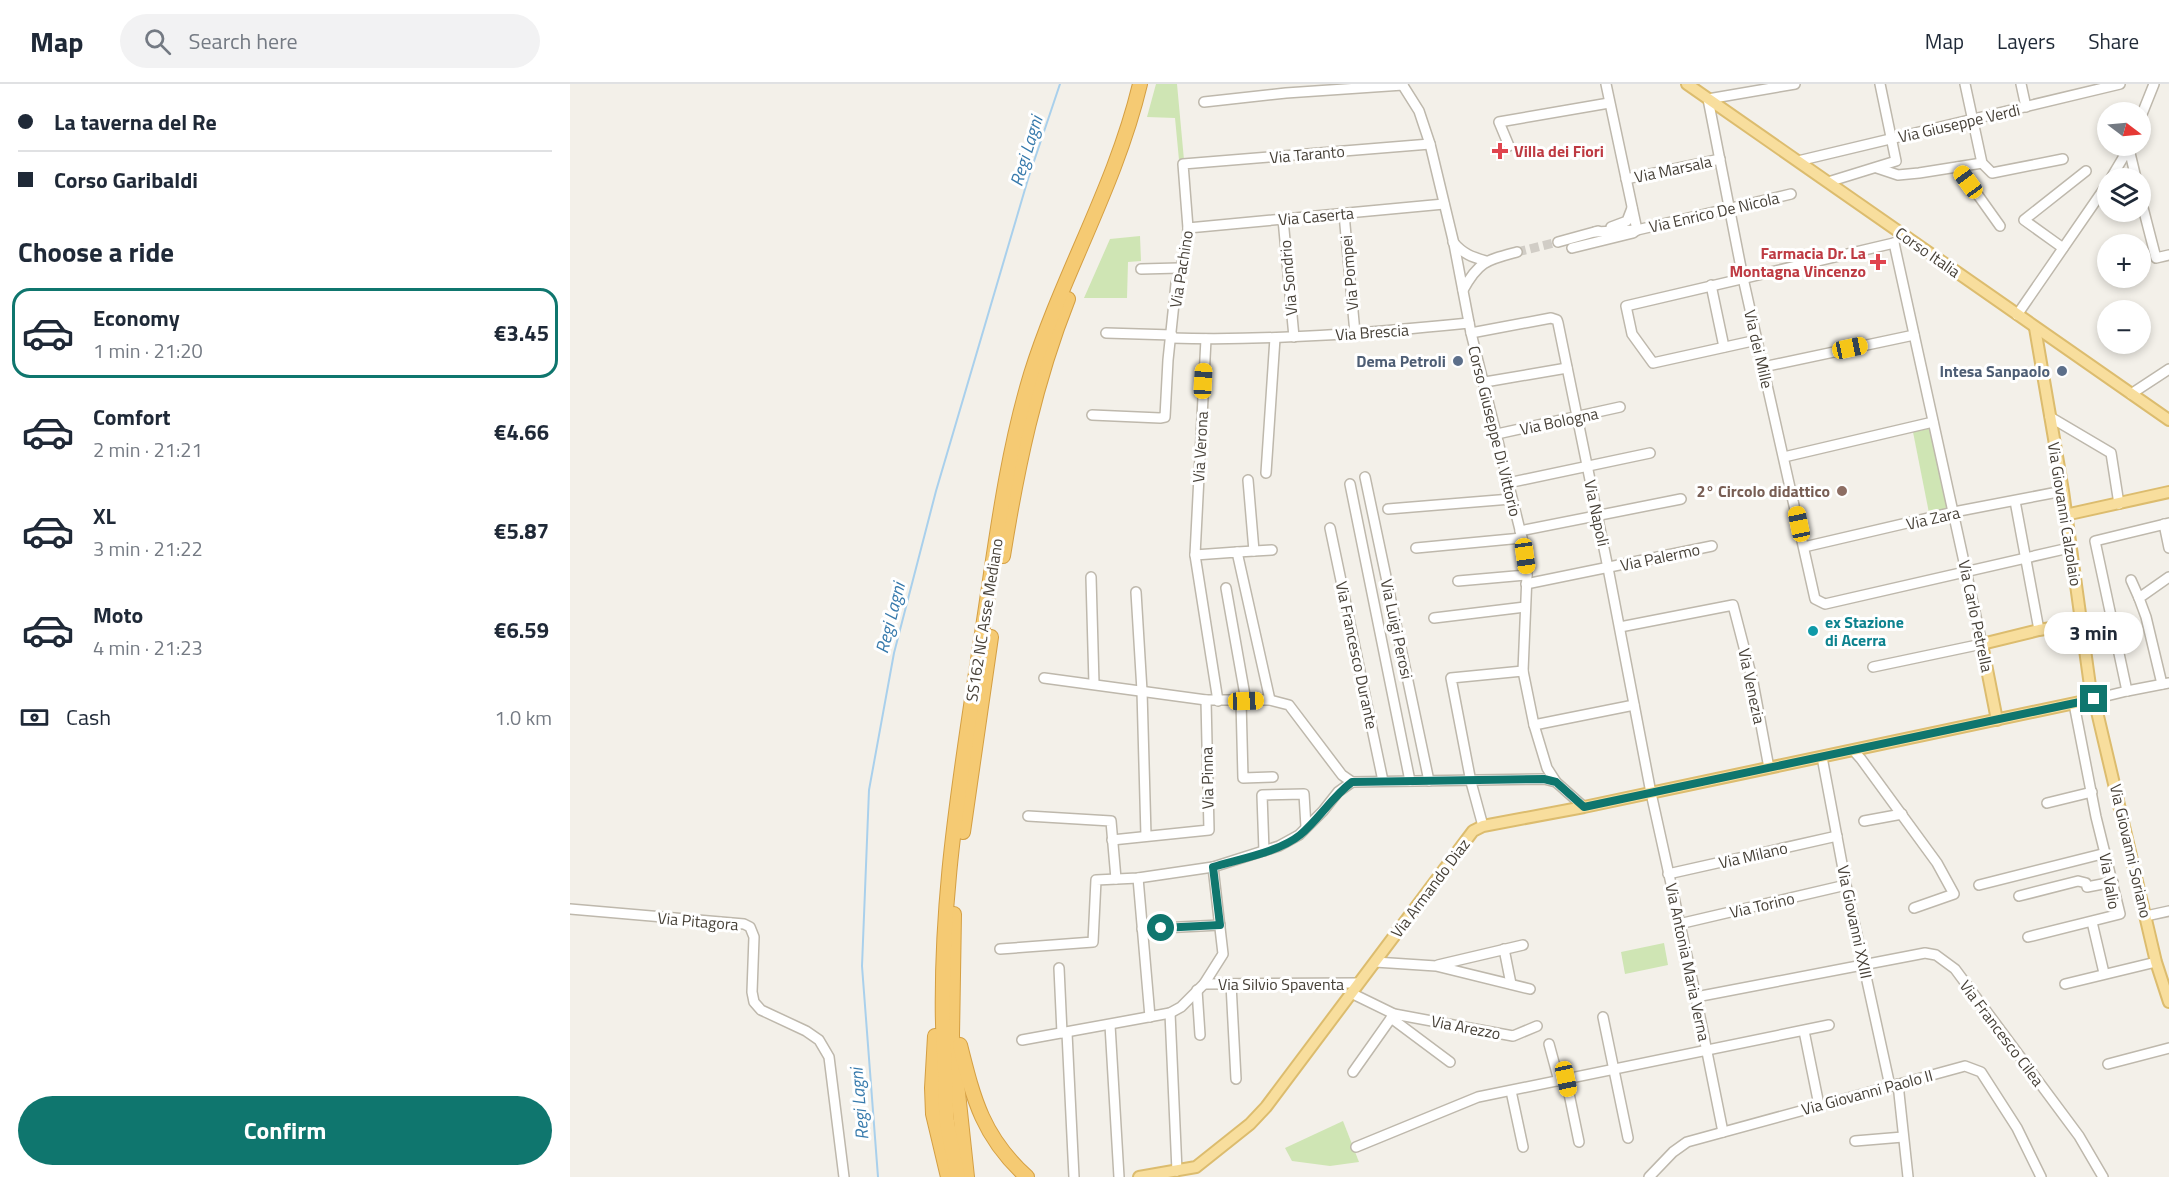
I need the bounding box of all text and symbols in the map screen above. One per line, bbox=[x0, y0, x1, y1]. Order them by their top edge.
search box bbox=[120, 14, 540, 68]
text: Map bbox=[30, 20, 84, 63]
text: Search here bbox=[189, 24, 298, 58]
icon: search bbox=[141, 25, 174, 58]
text: Map bbox=[1925, 25, 1964, 57]
text: Layers bbox=[1997, 25, 2055, 57]
text: Share bbox=[2088, 25, 2139, 57]
street label: Via Giuseppe Verdi bbox=[1896, 97, 2022, 149]
north arrow bbox=[2097, 102, 2151, 156]
map controls bbox=[2097, 102, 2151, 354]
text: La taverna del Re bbox=[54, 105, 217, 139]
water label: Regi Lagni bbox=[1003, 110, 1050, 189]
street label: Via Taranto bbox=[1268, 139, 1346, 169]
place label: Villa dei Fiori bbox=[1514, 139, 1604, 163]
marker: Villa dei Fiori bbox=[1491, 142, 1509, 160]
street label: Via Marsala bbox=[1632, 149, 1714, 189]
car bbox=[1950, 162, 1986, 202]
text: Corso Garibaldi bbox=[54, 163, 198, 197]
button: layers bbox=[2097, 168, 2151, 222]
street label: Via Enrico De Nicola bbox=[1647, 185, 1781, 239]
street label: Via Caserta bbox=[1277, 201, 1355, 231]
street label: Corso Italia bbox=[1891, 221, 1965, 283]
street label: Via Pachino bbox=[1163, 229, 1199, 309]
text: Choose a ride bbox=[18, 231, 174, 272]
street label: Via Pompei bbox=[1334, 234, 1364, 312]
button: + bbox=[2097, 234, 2151, 288]
street label: Via Sondrio bbox=[1273, 239, 1303, 317]
place label: Farmacia Dr. La Montagna Vincenzo bbox=[1729, 241, 1866, 283]
marker: Farmacia Dr. La Montagna Vincenzo bbox=[1871, 255, 1885, 269]
button: − bbox=[2097, 300, 2151, 354]
text: Economy bbox=[93, 301, 180, 335]
icon: car bbox=[21, 306, 75, 360]
street label: Via dei Mille bbox=[1738, 307, 1780, 391]
text: €3.45 bbox=[494, 316, 549, 350]
street label: Via Brescia bbox=[1334, 317, 1410, 347]
text: 1 min · 21:20 bbox=[93, 335, 203, 366]
car bbox=[1831, 335, 1869, 361]
street label: Corso Giuseppe Di Vittorio bbox=[1462, 343, 1528, 519]
place label: Dema Petroli bbox=[1356, 349, 1446, 373]
marker: Dema Petroli bbox=[1451, 354, 1465, 368]
place label: Intesa Sanpaolo bbox=[1939, 359, 2050, 383]
car bbox=[1193, 363, 1213, 399]
marker: Intesa Sanpaolo bbox=[2055, 364, 2069, 378]
text: Comfort bbox=[93, 400, 171, 434]
street label: Via Bologna bbox=[1518, 401, 1600, 441]
icon: car bbox=[21, 405, 75, 459]
street label: Via Verona bbox=[1186, 411, 1214, 483]
text: €4.66 bbox=[494, 415, 549, 449]
text: 2 min · 21:21 bbox=[93, 434, 203, 465]
street label: Via Giovanni Calzolaio bbox=[2042, 440, 2088, 588]
street label: Via Napoli bbox=[1578, 478, 1616, 548]
place label: 2° Circolo didattico bbox=[1697, 479, 1830, 503]
marker: 2° Circolo didattico bbox=[1835, 484, 1849, 498]
text: XL bbox=[93, 499, 116, 533]
street label: Via Zara bbox=[1904, 500, 1962, 536]
icon: car bbox=[21, 504, 75, 558]
car bbox=[1786, 505, 1812, 543]
text: €5.87 bbox=[494, 514, 549, 548]
text: 3 min · 21:22 bbox=[93, 533, 203, 564]
street label: SS162 NC Asse Mediano bbox=[959, 537, 1009, 703]
car bbox=[1514, 537, 1536, 575]
street label: Via Palermo bbox=[1618, 537, 1702, 577]
street label: Via Carlo Petrella bbox=[1952, 558, 2000, 674]
water label: Regi Lagni bbox=[868, 577, 912, 656]
street label: Via Luigi Perosi bbox=[1375, 577, 1419, 681]
street label: Via Francesco Durante bbox=[1330, 579, 1384, 731]
text: Moto bbox=[93, 598, 143, 632]
icon: car bbox=[21, 603, 75, 657]
place label: ex Stazione di Acerra bbox=[1825, 610, 1904, 652]
callout: 3 min bbox=[2044, 612, 2144, 654]
text: €6.59 bbox=[494, 613, 549, 647]
text: 3 min bbox=[2069, 617, 2118, 648]
marker: ex Stazione di Acerra bbox=[1806, 624, 1820, 638]
text: 4 min · 21:23 bbox=[93, 632, 203, 663]
street label: Via Venezia bbox=[1732, 646, 1772, 726]
route end bbox=[2080, 685, 2107, 712]
car bbox=[1228, 691, 1264, 711]
text: Cash bbox=[66, 700, 111, 734]
icon: cash bbox=[18, 701, 51, 734]
text: 1.0 km bbox=[495, 702, 552, 733]
street label: Via Pinna bbox=[1194, 747, 1220, 809]
street label: Via Giovanni Soriano bbox=[2104, 782, 2158, 920]
street label: Via Armando Diaz bbox=[1385, 833, 1475, 943]
street label: Via Milano bbox=[1716, 835, 1790, 875]
street label: Via Valio bbox=[2093, 851, 2127, 911]
street label: Via Giovanni XXIII bbox=[1831, 863, 1879, 981]
street label: Via Antonia Maria Verna bbox=[1660, 881, 1716, 1043]
street label: Via Torino bbox=[1727, 886, 1797, 924]
street label: Via Pitagora bbox=[657, 906, 739, 936]
route start bbox=[1147, 914, 1174, 941]
street label: Via Silvio Spaventa bbox=[1218, 972, 1344, 996]
street label: Via Francesco Cilea bbox=[1954, 975, 2050, 1091]
street label: Via Arezzo bbox=[1429, 1009, 1503, 1045]
car bbox=[1553, 1060, 1579, 1098]
street label: Via Giovanni Paolo II bbox=[1799, 1063, 1935, 1121]
water label: Regi Lagni bbox=[842, 1065, 876, 1141]
button: Confirm bbox=[18, 1096, 552, 1165]

